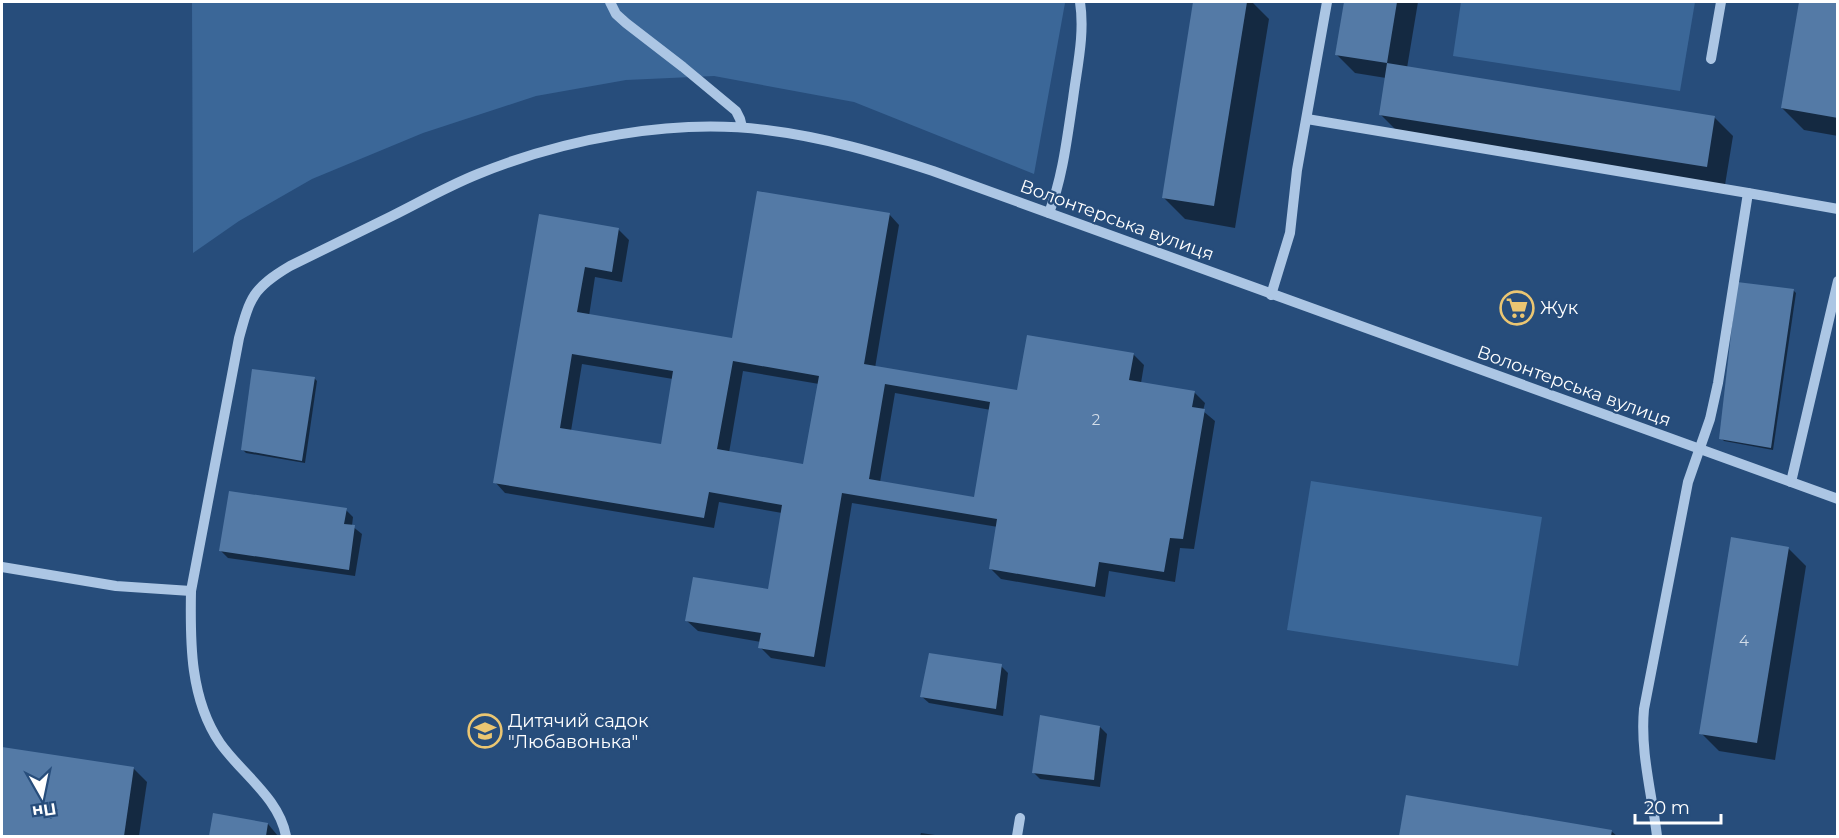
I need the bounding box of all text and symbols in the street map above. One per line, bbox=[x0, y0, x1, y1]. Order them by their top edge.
street label: Волонтерська вулиця bbox=[1017, 175, 1217, 265]
supermarket icon: Жук bbox=[1499, 290, 1535, 326]
place label: Жук bbox=[1540, 297, 1579, 319]
street label: Волонтерська вулиця bbox=[1474, 341, 1674, 431]
house number: 2 bbox=[1092, 410, 1100, 429]
house number: 4 bbox=[1739, 631, 1749, 650]
place label: Дитячий садок "Любавонька" bbox=[508, 710, 649, 753]
school or university icon: Дитячий садок "Любавонька" bbox=[467, 713, 503, 749]
north arrow bbox=[12, 766, 72, 826]
scale bar bbox=[1635, 787, 1720, 825]
text: 20 m bbox=[1644, 797, 1690, 819]
text: Пн bbox=[31, 799, 58, 822]

